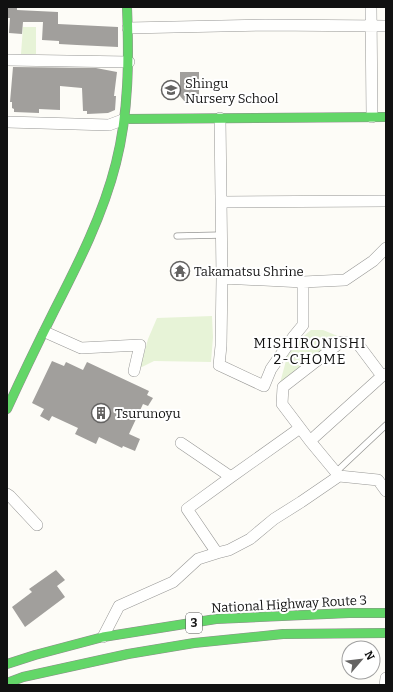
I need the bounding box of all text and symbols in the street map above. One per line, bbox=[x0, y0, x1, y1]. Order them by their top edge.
place label: Shingu Nursery School bbox=[185, 76, 279, 106]
school or university icon: Shingu Nursery School bbox=[160, 79, 182, 101]
temple icon: Takamatsu Shrine bbox=[169, 260, 191, 282]
place label: Takamatsu Shrine bbox=[194, 264, 304, 279]
district label: MISHIRONISHI 2-CHOME bbox=[254, 335, 366, 368]
building icon: Tsurunoyu bbox=[90, 402, 112, 424]
place label: Tsurunoyu bbox=[115, 406, 180, 421]
street label: National Highway Route 3 bbox=[211, 592, 367, 616]
road number: 3 bbox=[186, 613, 202, 633]
north arrow bbox=[341, 640, 381, 680]
text: N bbox=[362, 649, 377, 663]

